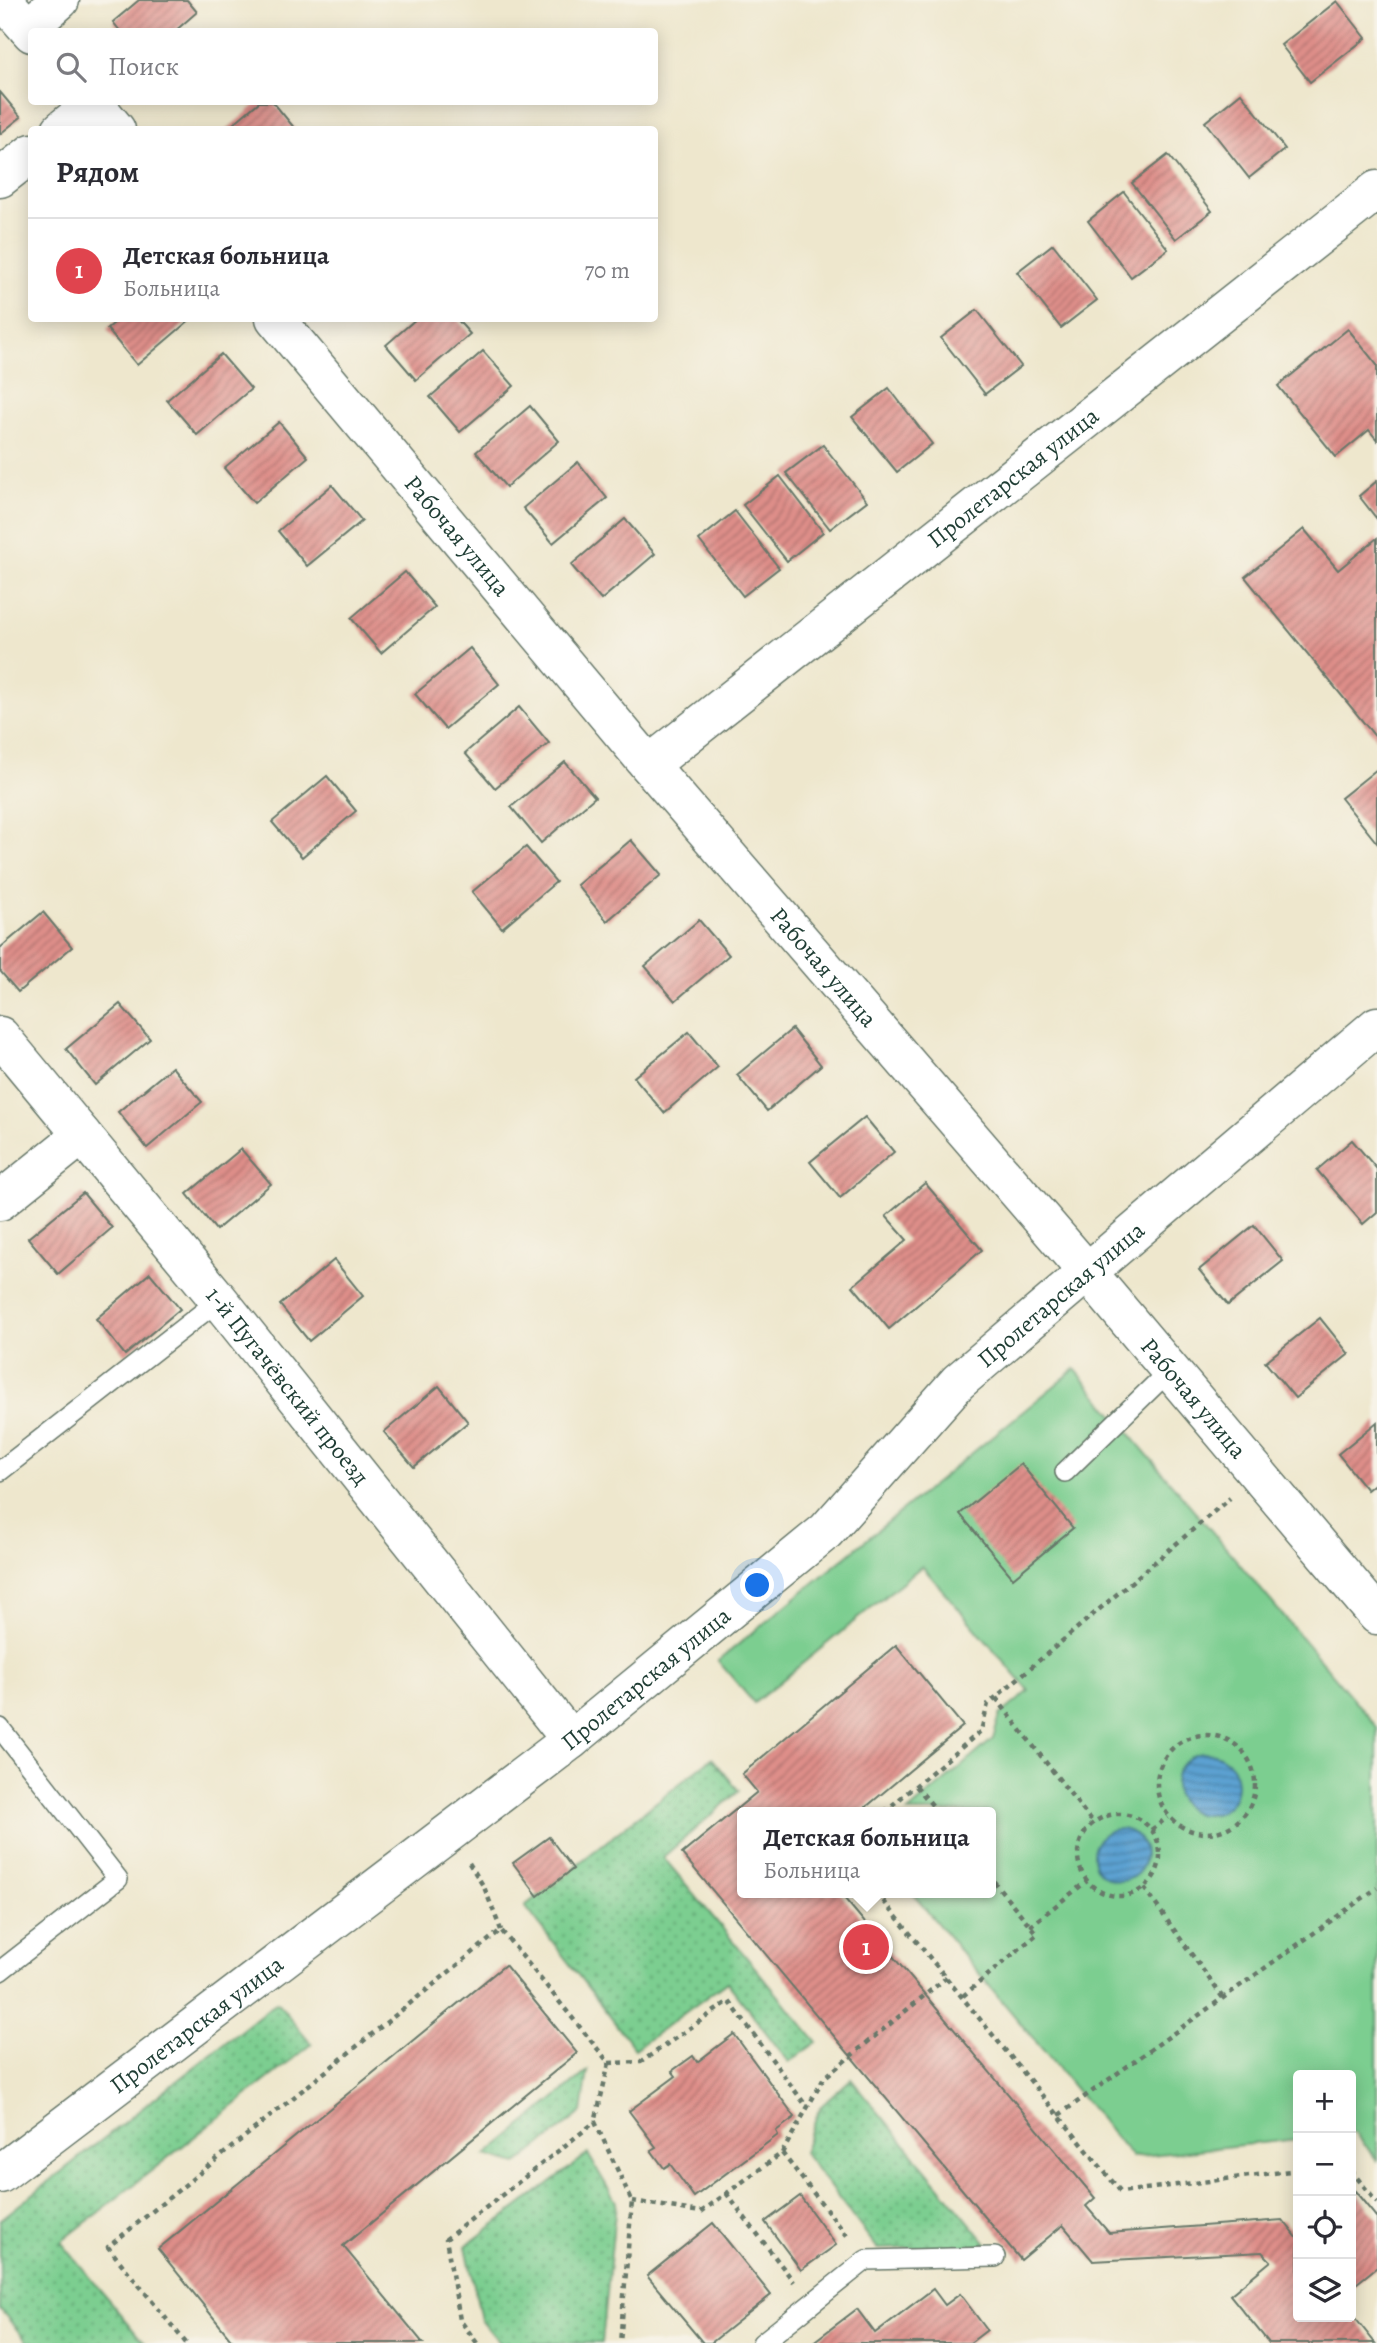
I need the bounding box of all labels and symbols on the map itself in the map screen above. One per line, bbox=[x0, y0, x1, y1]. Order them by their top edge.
street label: Пролетарская улица bbox=[921, 400, 1106, 555]
street label: Рабочая улица bbox=[397, 468, 517, 603]
street label: Рабочая улица bbox=[763, 900, 884, 1034]
street label: Пролетарская улица bbox=[970, 1214, 1151, 1375]
street label: 1-й Пугачёвский проезд bbox=[199, 1280, 377, 1492]
street label: Рабочая улица bbox=[1133, 1331, 1254, 1465]
your location bbox=[740, 1568, 774, 1602]
street label: Пролетарская улица bbox=[554, 1600, 737, 1758]
pin: 1 bbox=[843, 1921, 889, 1973]
street label: Пролетарская улица bbox=[103, 1948, 290, 2101]

